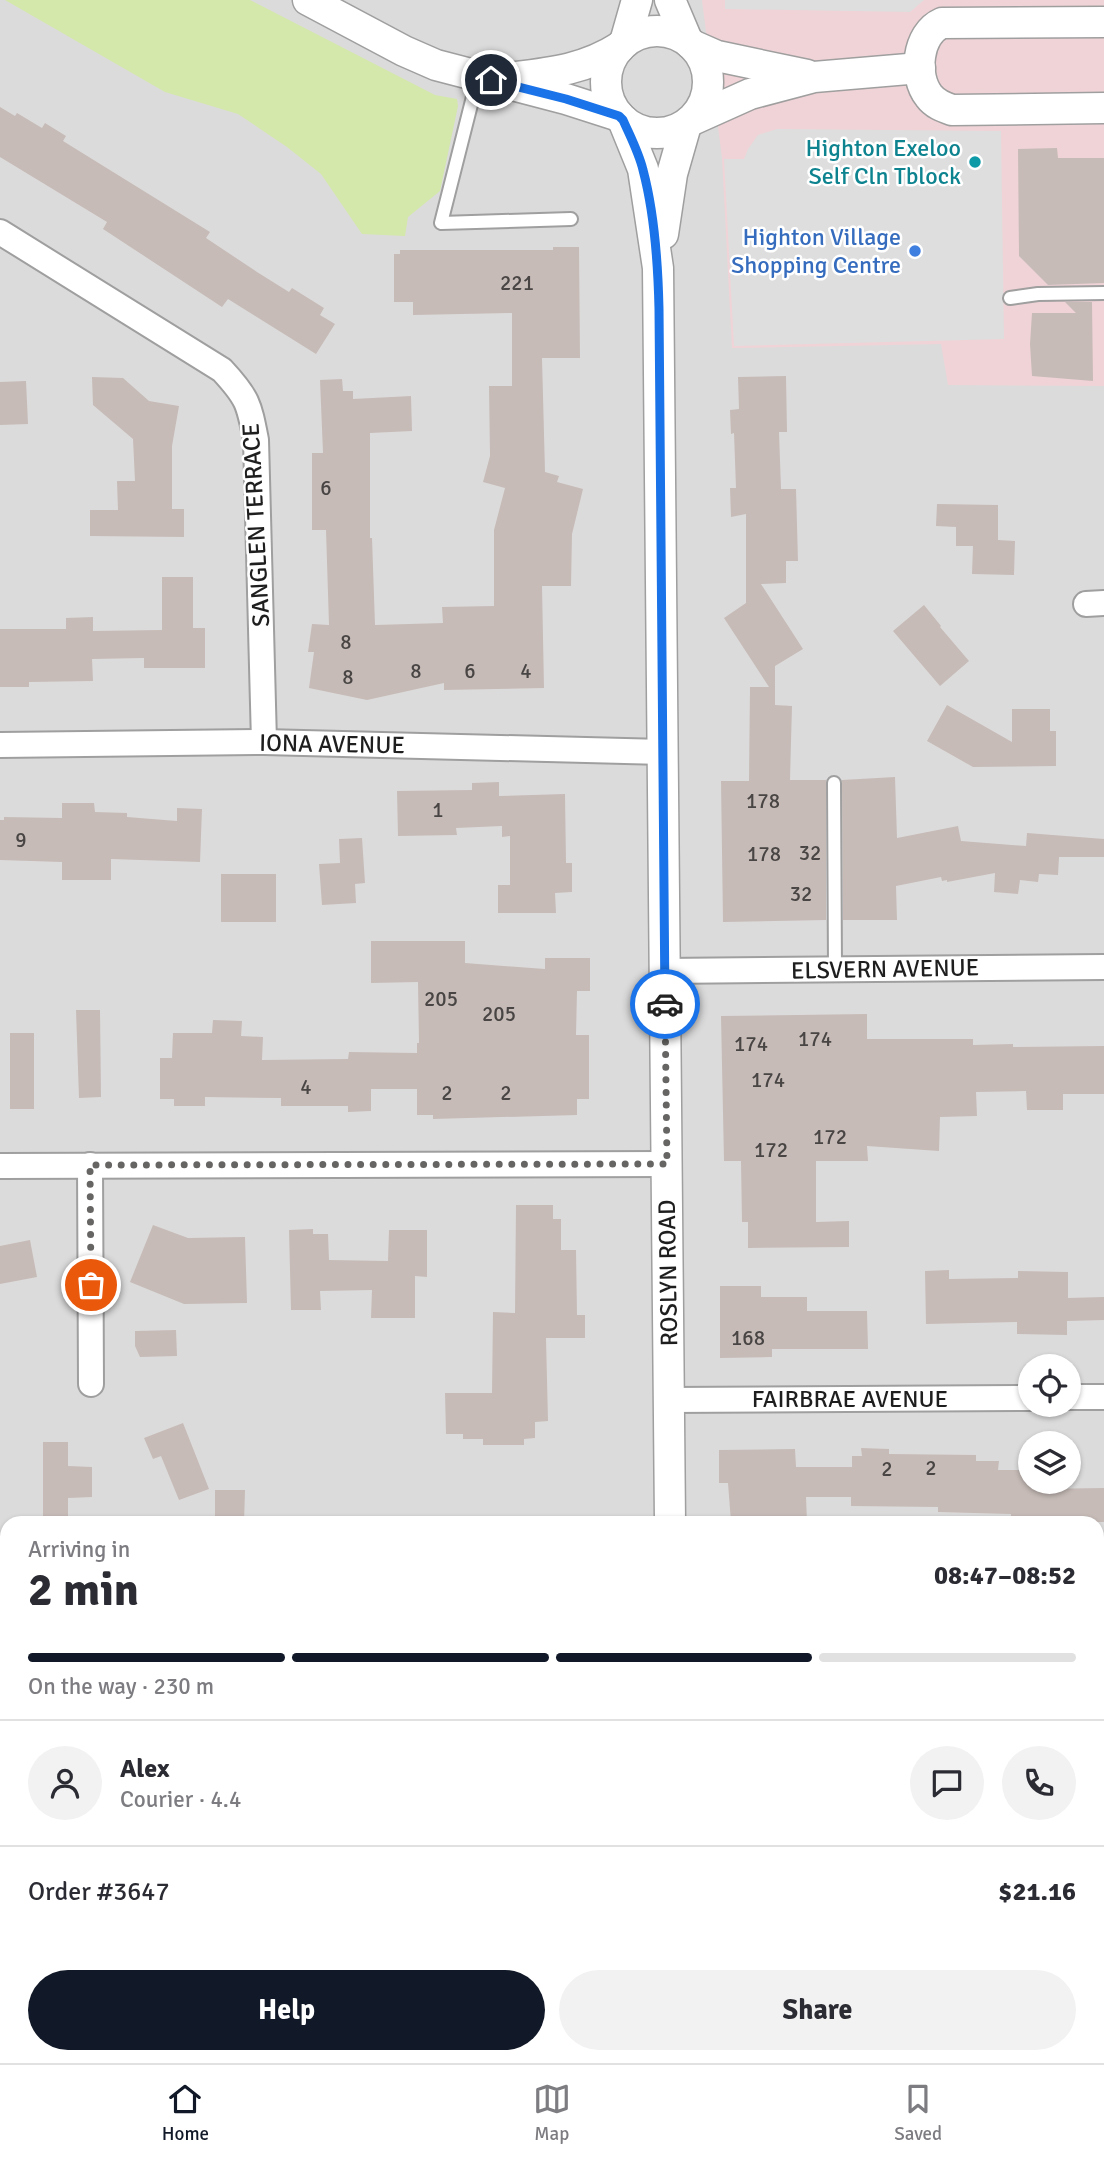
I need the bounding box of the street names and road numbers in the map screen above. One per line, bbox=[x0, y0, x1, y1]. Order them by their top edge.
street label: SANGLEN TERRACE bbox=[236, 422, 276, 628]
street label: IONA AVENUE bbox=[259, 728, 405, 760]
street label: ELSVERN AVENUE bbox=[790, 952, 980, 986]
street label: ROSLYN ROAD bbox=[652, 1199, 684, 1347]
street label: FAIRBRAE AVENUE bbox=[752, 1384, 948, 1414]

